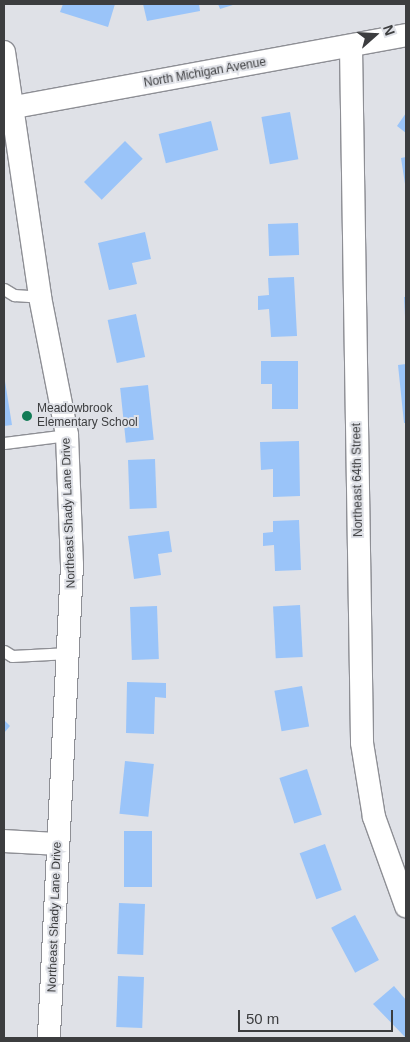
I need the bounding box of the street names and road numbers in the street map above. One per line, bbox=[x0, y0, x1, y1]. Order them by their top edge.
street label: North Michigan Avenue bbox=[142, 55, 268, 91]
street label: Northeast 64th Street bbox=[350, 423, 366, 537]
street label: Northeast Shady Lane Drive bbox=[59, 437, 79, 589]
street label: Northeast Shady Lane Drive bbox=[45, 841, 65, 993]

